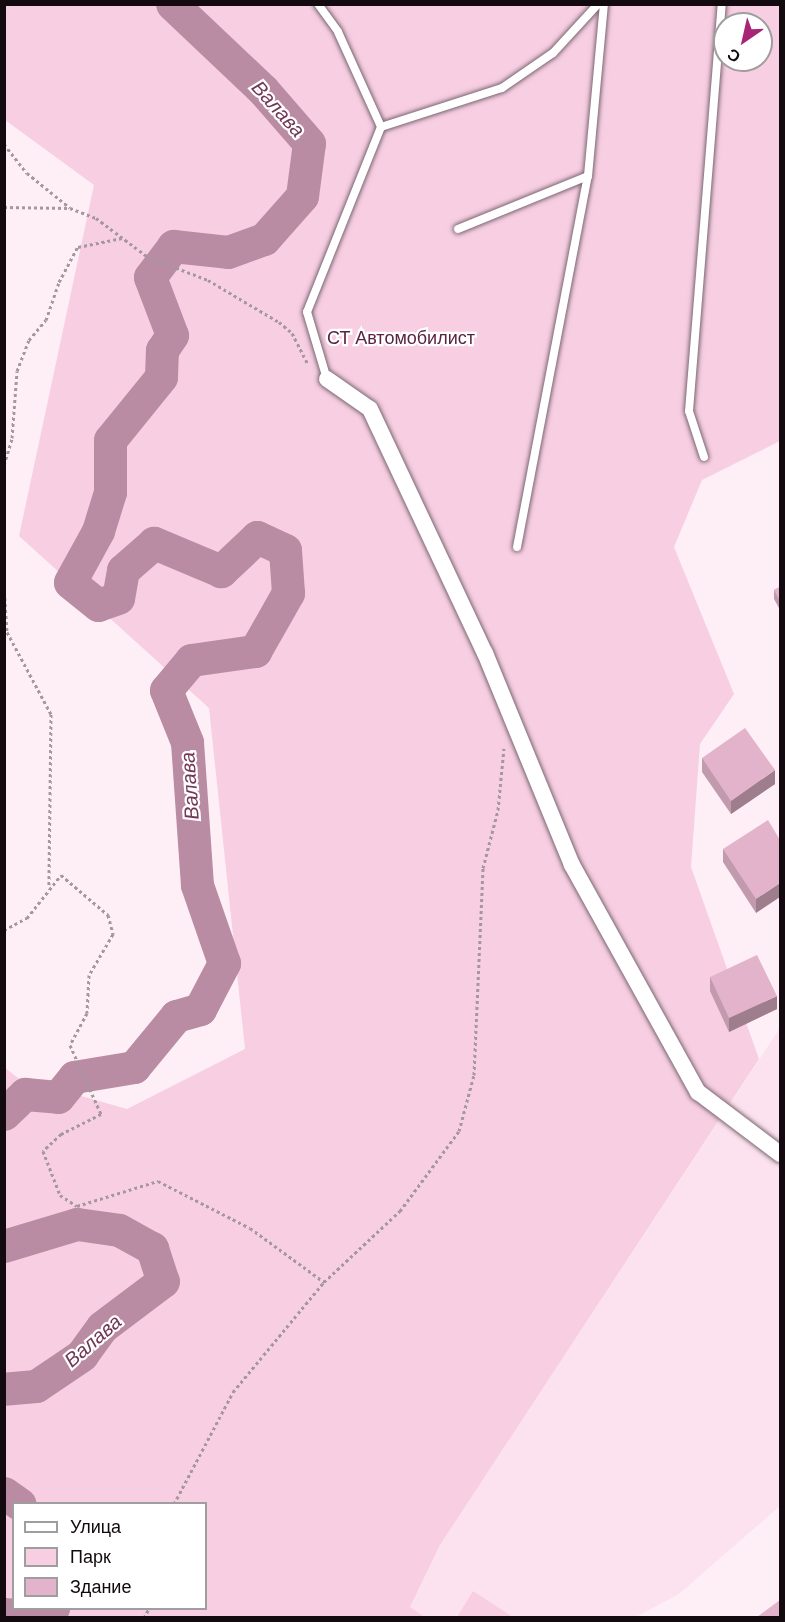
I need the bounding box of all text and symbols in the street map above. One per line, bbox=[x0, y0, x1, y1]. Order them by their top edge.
north arrow bbox=[713, 12, 773, 72]
text: С bbox=[723, 44, 744, 68]
water label: Валава bbox=[246, 76, 310, 142]
park label: СТ Автомобилист bbox=[327, 327, 475, 349]
water label: Валава bbox=[176, 751, 204, 821]
water label: Валава bbox=[60, 1310, 126, 1372]
legend bbox=[12, 1502, 207, 1610]
text: Улица bbox=[70, 1515, 121, 1539]
text: Парк bbox=[70, 1545, 111, 1569]
text: Здание bbox=[70, 1575, 131, 1599]

